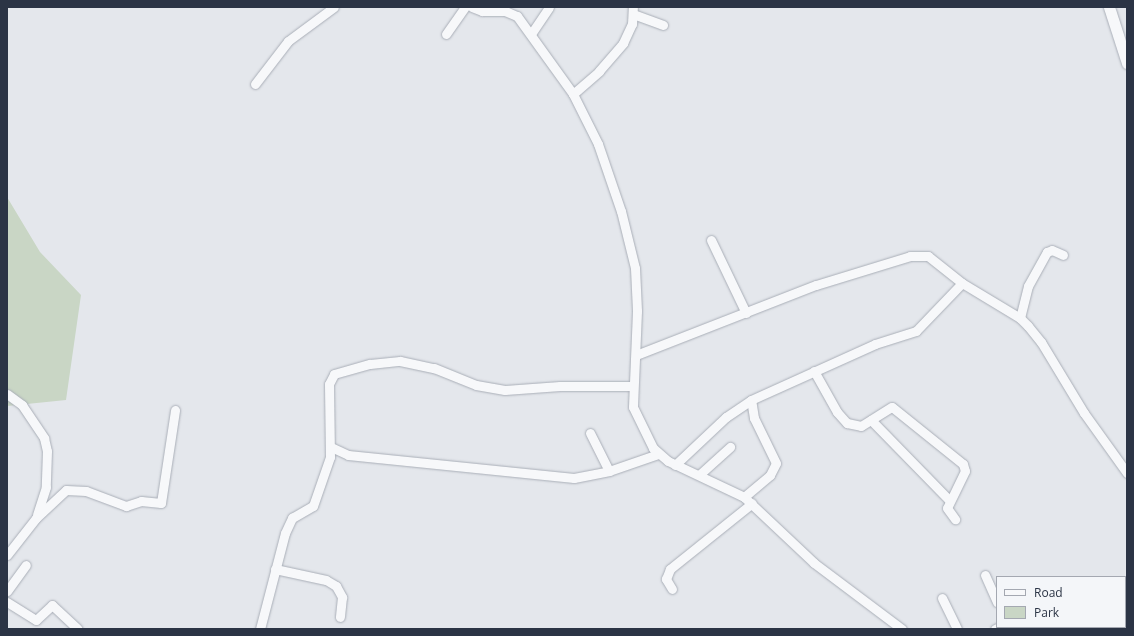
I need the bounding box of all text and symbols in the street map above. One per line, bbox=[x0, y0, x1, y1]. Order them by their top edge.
legend bbox=[996, 576, 1126, 628]
text: Road bbox=[1034, 584, 1063, 601]
text: Park bbox=[1034, 604, 1059, 621]

